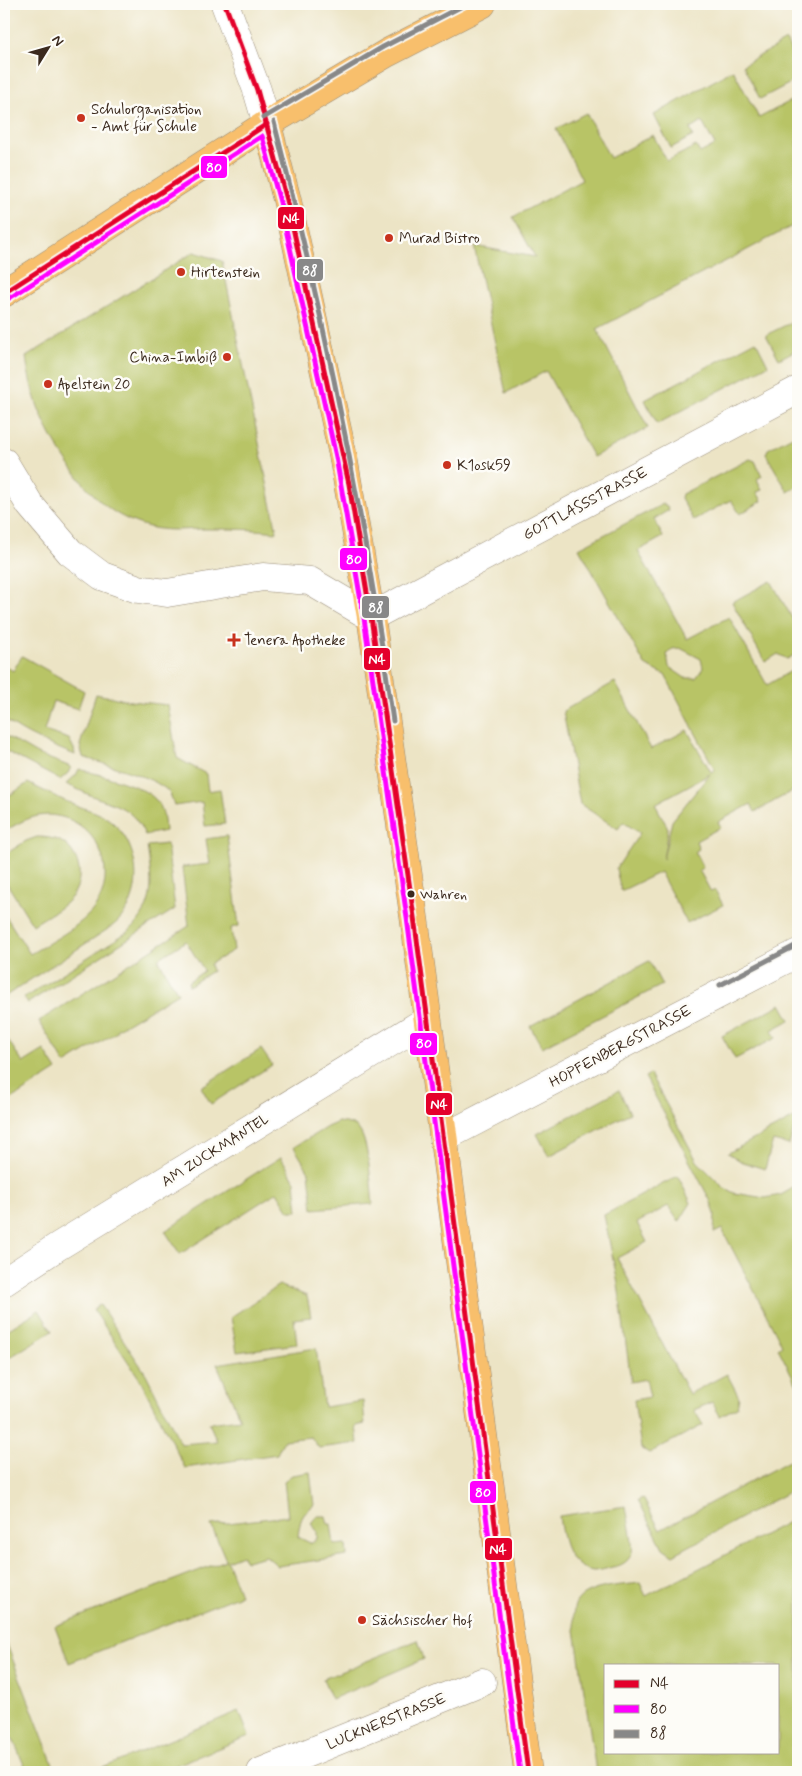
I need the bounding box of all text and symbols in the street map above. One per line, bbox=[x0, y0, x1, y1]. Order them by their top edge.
north arrow bbox=[22, 22, 72, 72]
text: N bbox=[48, 32, 68, 50]
place label: Schulorganisation - Amt für Schule bbox=[91, 100, 202, 137]
marker: Schulorganisation - Amt für Schule bbox=[75, 112, 87, 124]
line badge: 80 bbox=[200, 155, 228, 179]
text: 80 bbox=[206, 159, 222, 177]
line badge: N4 bbox=[277, 206, 305, 230]
text: N4 bbox=[282, 210, 301, 228]
place label: Murad Bistro bbox=[399, 229, 480, 249]
marker: Murad Bistro bbox=[383, 232, 395, 244]
line badge: 88 bbox=[296, 258, 324, 282]
text: 88 bbox=[302, 262, 318, 280]
place label: Hirtenstein bbox=[191, 263, 260, 283]
marker: Hirtenstein bbox=[175, 266, 187, 278]
place label: China-Imbiß bbox=[129, 348, 217, 368]
marker: China-Imbiß bbox=[221, 351, 233, 363]
place label: Apelstein 20 bbox=[58, 375, 130, 396]
marker: Apelstein 20 bbox=[42, 378, 54, 390]
place label: K1osk59 bbox=[457, 456, 511, 476]
marker: K1osk59 bbox=[441, 459, 453, 471]
street label: GOTTLASSSTRASSE bbox=[520, 462, 652, 545]
line badge: 80 bbox=[339, 547, 368, 571]
text: 80 bbox=[346, 551, 362, 569]
line badge: 88 bbox=[361, 595, 390, 619]
text: 88 bbox=[368, 599, 384, 617]
place label: Tenera Apotheke bbox=[244, 631, 346, 652]
marker: Tenera Apotheke bbox=[228, 634, 240, 646]
line badge: N4 bbox=[363, 647, 391, 671]
text: N4 bbox=[368, 651, 387, 669]
place label: Wahren bbox=[420, 886, 467, 904]
marker: Wahren bbox=[406, 889, 416, 899]
street label: HOPFENBERGSTRASSE bbox=[546, 1001, 695, 1093]
line badge: 80 bbox=[409, 1032, 438, 1056]
text: 80 bbox=[416, 1035, 432, 1053]
line badge: N4 bbox=[425, 1092, 453, 1116]
text: N4 bbox=[430, 1096, 449, 1114]
street label: AM ZUCKMANTEL bbox=[158, 1110, 273, 1192]
line badge: 80 bbox=[469, 1480, 497, 1504]
text: 80 bbox=[475, 1484, 491, 1502]
line badge: N4 bbox=[484, 1537, 513, 1561]
text: N4 bbox=[489, 1541, 508, 1559]
place label: Sächsischer Hof bbox=[372, 1611, 473, 1631]
marker: Sächsischer Hof bbox=[356, 1614, 368, 1626]
legend bbox=[604, 1664, 780, 1754]
text: N4 bbox=[650, 1674, 669, 1694]
street label: LUCKNERSTRASSE bbox=[324, 1689, 450, 1755]
text: 80 bbox=[650, 1700, 667, 1720]
text: 88 bbox=[650, 1724, 667, 1744]

